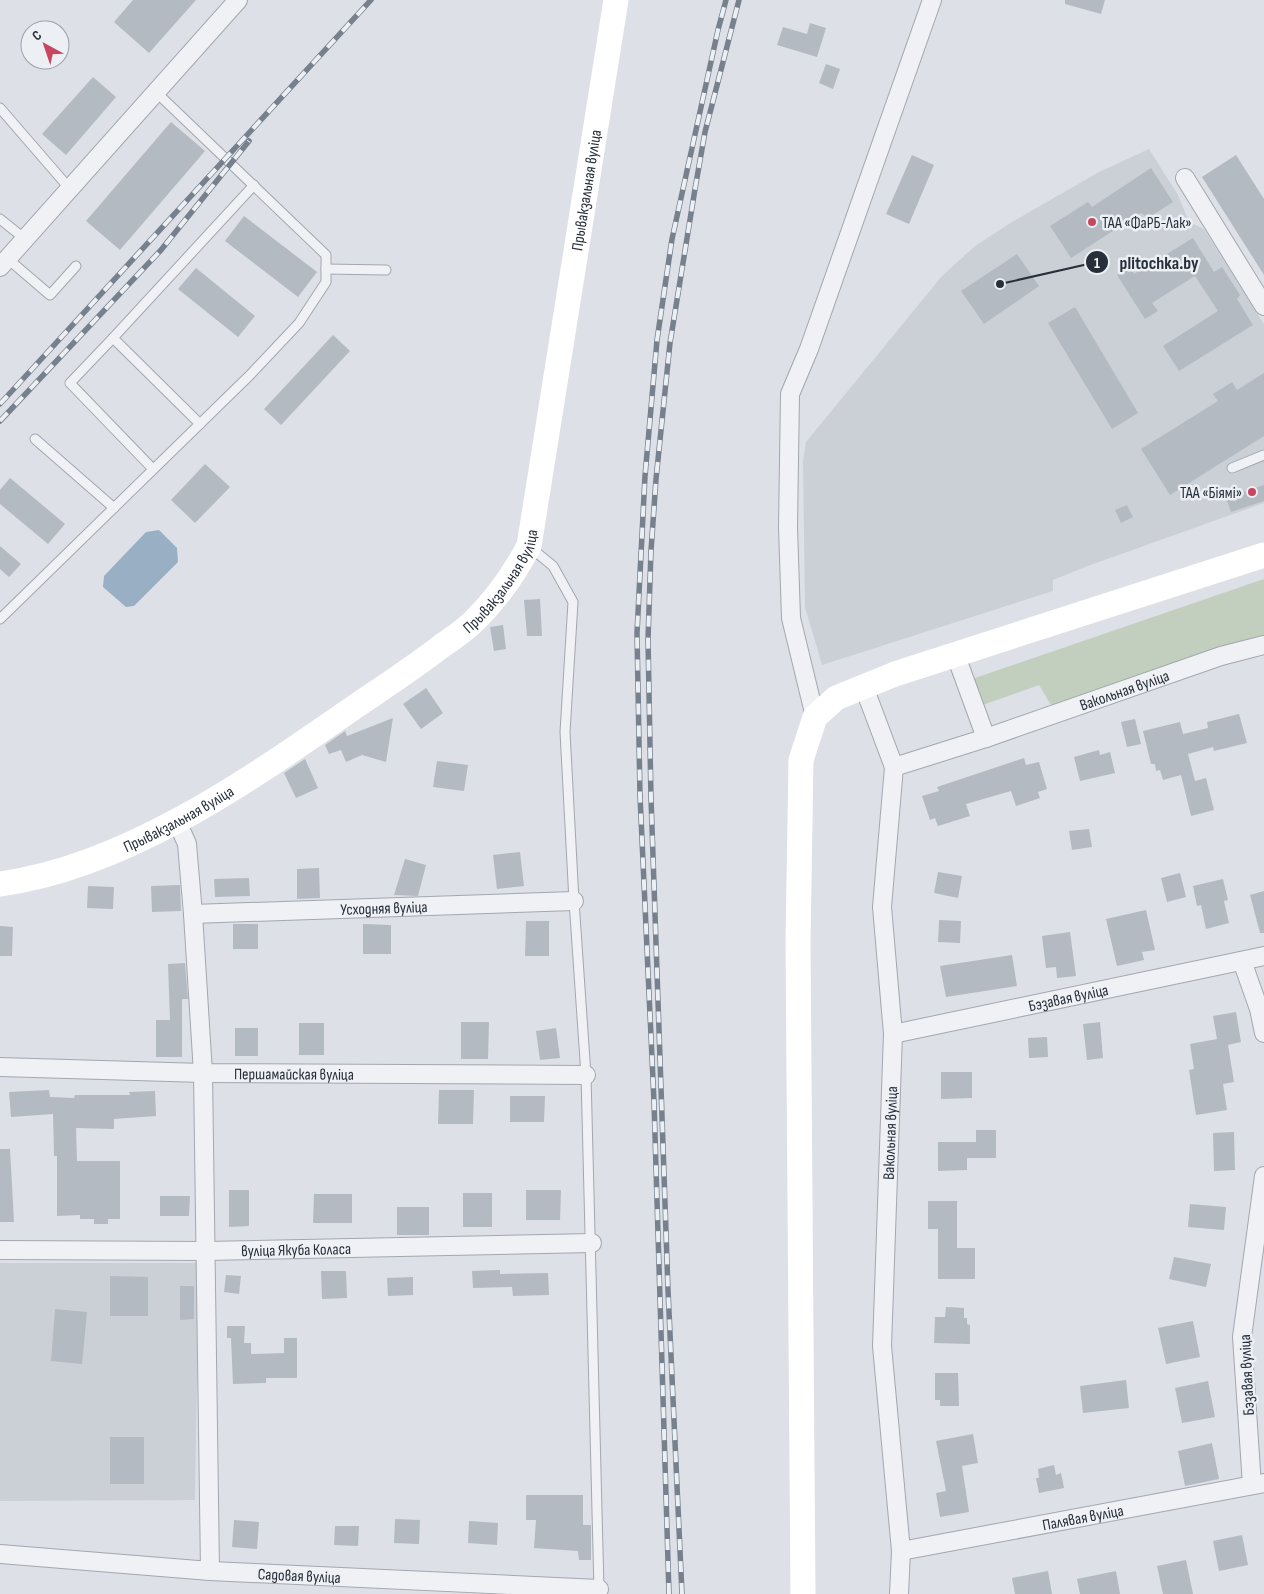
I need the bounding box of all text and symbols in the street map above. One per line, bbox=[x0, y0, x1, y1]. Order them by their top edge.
north arrow bbox=[20, 20, 70, 70]
text: С bbox=[29, 27, 45, 44]
street label: Прывакзальная вуліца bbox=[568, 128, 606, 252]
place label: ТАА «ФаРБ-Лак» bbox=[1102, 214, 1192, 233]
marker: ТАА «ФаРБ-Лак» bbox=[1086, 216, 1098, 228]
callout: plitochka.by bbox=[1085, 246, 1209, 279]
text: plitochka.by bbox=[1120, 253, 1199, 274]
text: 1 bbox=[1094, 254, 1100, 273]
place label: ТАА «Біямі» bbox=[1180, 484, 1242, 503]
marker: ТАА «Біямі» bbox=[1246, 486, 1258, 498]
street label: Прывакзальная вуліца bbox=[460, 528, 542, 638]
street label: Вакольная вуліца bbox=[1077, 667, 1172, 716]
street label: Прывакзальная вуліца bbox=[121, 782, 238, 857]
street label: Усходняя вуліца bbox=[340, 898, 428, 920]
street label: Бэзавая вуліца bbox=[1027, 981, 1110, 1016]
street label: Першамайская вуліца bbox=[234, 1065, 354, 1085]
street label: Вакольная вуліца bbox=[880, 1086, 902, 1180]
street label: вуліца Якуба Коласа bbox=[241, 1240, 351, 1261]
street label: Бэзавая вуліца bbox=[1236, 1334, 1259, 1416]
street label: Палявая вуліца bbox=[1041, 1502, 1125, 1535]
street label: Садовая вуліца bbox=[257, 1565, 341, 1588]

